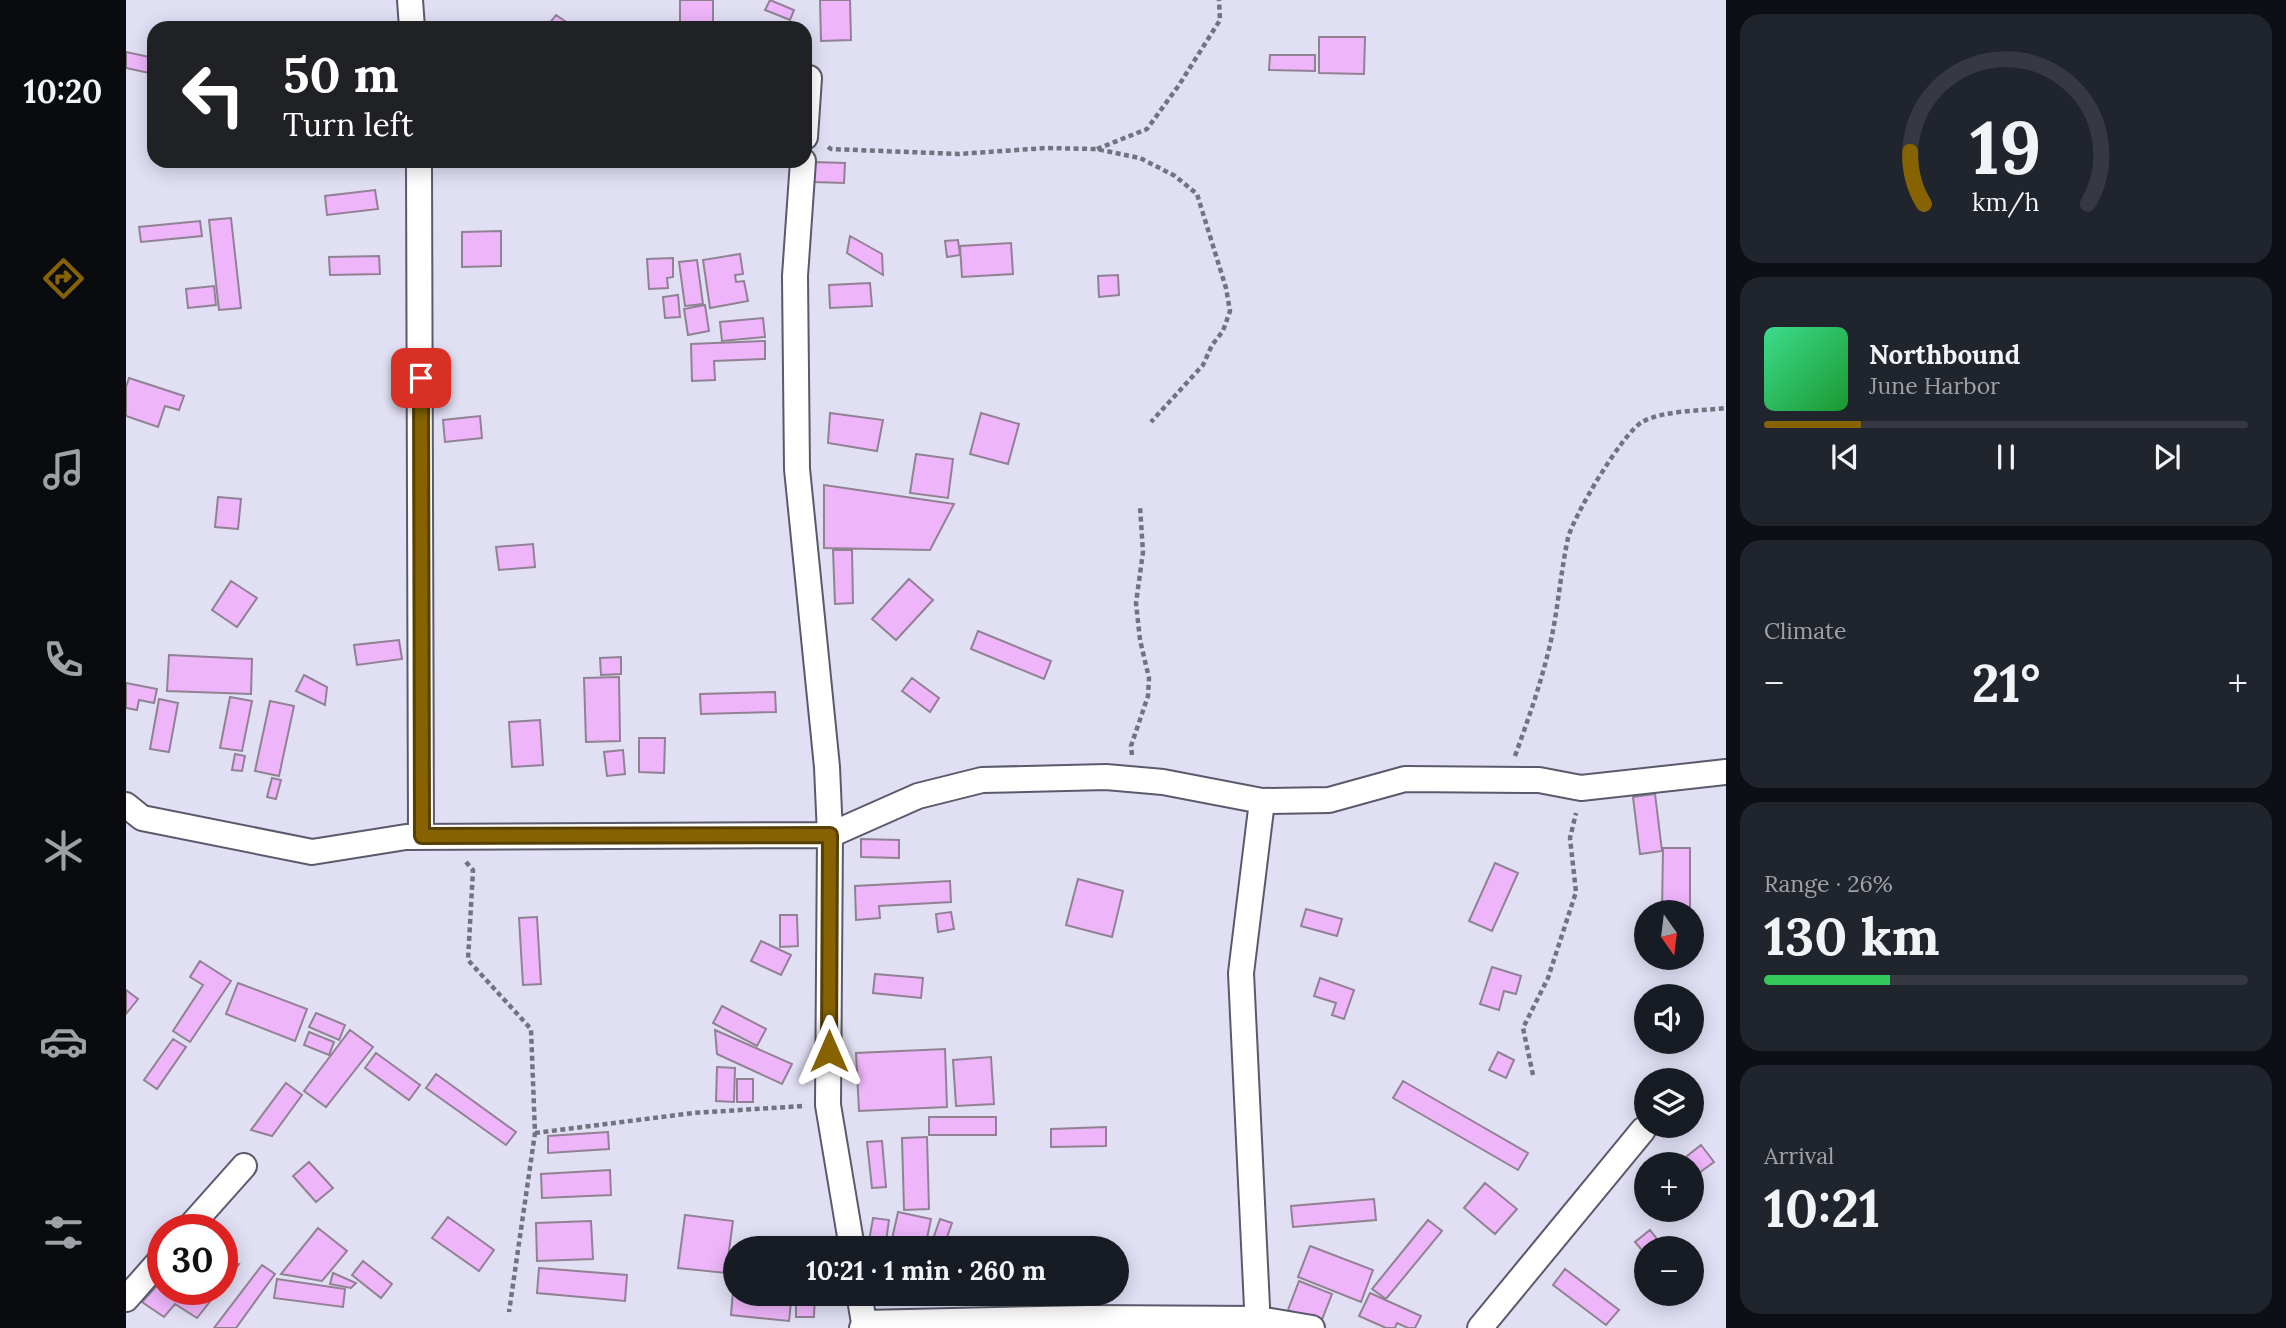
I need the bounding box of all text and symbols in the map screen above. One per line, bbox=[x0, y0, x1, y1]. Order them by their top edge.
text: 50 m bbox=[283, 43, 399, 105]
icon: left bbox=[168, 49, 259, 140]
text: 10:20 bbox=[24, 71, 102, 112]
text: 19 bbox=[1970, 102, 2042, 195]
text: Turn left bbox=[283, 104, 413, 145]
text: km/h bbox=[1972, 186, 2040, 218]
icon: directions bbox=[39, 254, 88, 303]
text: Northbound bbox=[1869, 338, 2020, 371]
pin bbox=[391, 348, 451, 408]
icon: arrive bbox=[402, 359, 440, 397]
text: June Harbor bbox=[1869, 371, 2000, 400]
icon: previous bbox=[1826, 438, 1864, 476]
icon: pause bbox=[1987, 438, 2025, 476]
icon: next bbox=[2148, 438, 2186, 476]
icon: music bbox=[39, 445, 88, 494]
text: Climate bbox=[1764, 616, 1846, 645]
icon: phone bbox=[39, 635, 88, 684]
text: 21° bbox=[1972, 650, 2040, 716]
text: − bbox=[1764, 659, 1784, 707]
text: + bbox=[2228, 659, 2248, 707]
icon: climate bbox=[39, 826, 88, 875]
text: Range · 26% bbox=[1764, 869, 1893, 898]
north arrow bbox=[1634, 900, 1704, 970]
map controls bbox=[1634, 900, 1704, 1306]
text: 130 km bbox=[1764, 903, 1940, 969]
button: sound bbox=[1634, 984, 1704, 1054]
position arrow bbox=[792, 1014, 866, 1088]
icon: car bbox=[39, 1017, 88, 1066]
button: layers bbox=[1634, 1068, 1704, 1138]
text: Arrival bbox=[1764, 1141, 1834, 1170]
button: + bbox=[1634, 1152, 1704, 1222]
text: 10:21 bbox=[1764, 1175, 1880, 1241]
icon: filters bbox=[39, 1208, 88, 1257]
speed limit sign: 30 bbox=[147, 1214, 238, 1305]
button: − bbox=[1634, 1236, 1704, 1306]
text: 10:21 · 1 min · 260 m bbox=[806, 1254, 1046, 1287]

